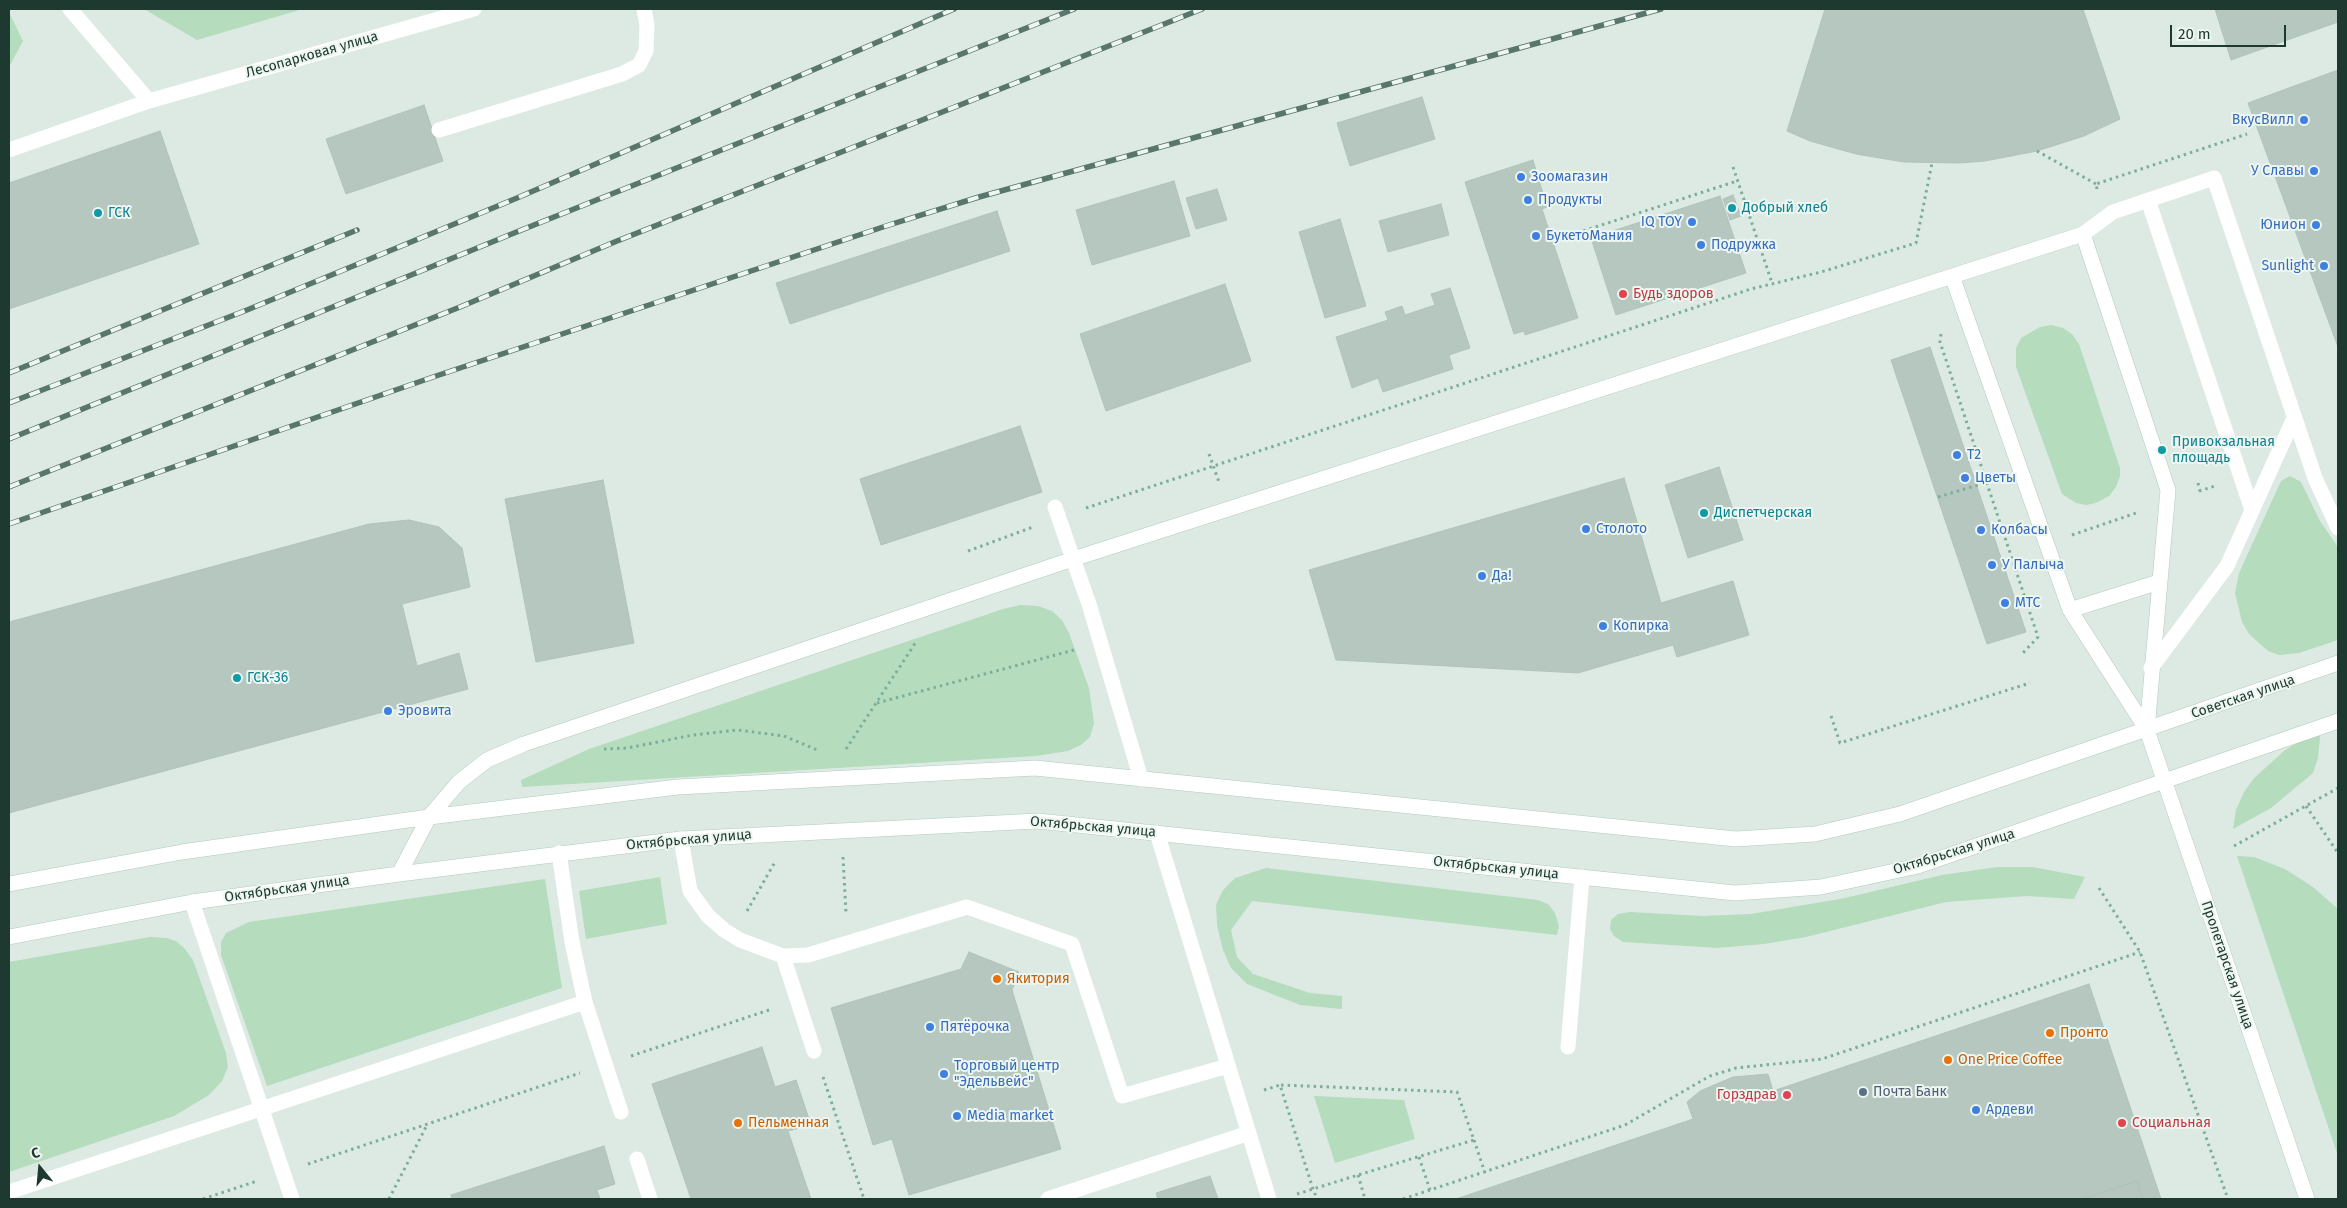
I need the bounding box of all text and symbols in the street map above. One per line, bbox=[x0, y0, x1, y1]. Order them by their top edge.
scale bar bbox=[2172, 15, 2288, 47]
text: 20 m bbox=[2178, 25, 2211, 43]
street label: Лесопарковая улица bbox=[244, 28, 380, 82]
place label: ВкусВилл bbox=[2232, 112, 2294, 128]
marker: ВкусВилл bbox=[2298, 114, 2310, 126]
place label: У Славы bbox=[2251, 163, 2304, 179]
marker: У Славы bbox=[2308, 165, 2320, 177]
place label: Зоомагазин bbox=[1531, 169, 1608, 185]
marker: Зоомагазин bbox=[1515, 171, 1527, 183]
place label: Продукты bbox=[1538, 192, 1602, 208]
marker: Продукты bbox=[1522, 194, 1534, 206]
place label: Добрый хлеб bbox=[1742, 200, 1828, 216]
marker: Добрый хлеб bbox=[1726, 202, 1738, 214]
place label: ГСК bbox=[108, 205, 130, 221]
marker: ГСК bbox=[92, 207, 104, 219]
place label: IQ TOY bbox=[1641, 214, 1682, 230]
marker: IQ TOY bbox=[1686, 216, 1698, 228]
place label: Юнион bbox=[2260, 217, 2306, 233]
marker: Юнион bbox=[2310, 219, 2322, 231]
place label: БукетоМания bbox=[1546, 228, 1632, 244]
marker: БукетоМания bbox=[1530, 230, 1542, 242]
place label: Подружка bbox=[1711, 237, 1776, 253]
marker: Подружка bbox=[1695, 239, 1707, 251]
place label: Sunlight bbox=[2261, 258, 2314, 274]
marker: Sunlight bbox=[2318, 260, 2330, 272]
place label: Будь здоров bbox=[1633, 286, 1714, 302]
marker: Будь здоров bbox=[1617, 288, 1629, 300]
place label: Привокзальная площадь bbox=[2172, 434, 2275, 467]
marker: Привокзальная площадь bbox=[2156, 444, 2168, 456]
place label: T2 bbox=[1967, 447, 1981, 463]
marker: T2 bbox=[1951, 449, 1963, 461]
place label: Цветы bbox=[1975, 470, 2016, 486]
marker: Цветы bbox=[1959, 472, 1971, 484]
place label: Диспетчерская bbox=[1714, 505, 1812, 521]
marker: Диспетчерская bbox=[1698, 507, 1710, 519]
place label: Столото bbox=[1596, 521, 1647, 537]
place label: Колбасы bbox=[1991, 522, 2048, 538]
marker: Столото bbox=[1580, 523, 1592, 535]
marker: Колбасы bbox=[1975, 524, 1987, 536]
place label: У Палыча bbox=[2002, 557, 2064, 573]
marker: У Палыча bbox=[1986, 559, 1998, 571]
place label: Да! bbox=[1492, 568, 1512, 584]
marker: Да! bbox=[1476, 570, 1488, 582]
place label: МТС bbox=[2015, 595, 2040, 611]
marker: МТС bbox=[1999, 597, 2011, 609]
place label: Копирка bbox=[1613, 618, 1669, 634]
marker: Копирка bbox=[1597, 620, 1609, 632]
place label: ГСК-36 bbox=[247, 670, 288, 686]
street label: Советская улица bbox=[2189, 671, 2297, 723]
marker: ГСК-36 bbox=[231, 672, 243, 684]
place label: Эровита bbox=[398, 703, 452, 719]
marker: Эровита bbox=[382, 705, 394, 717]
street label: Октябрьская улица bbox=[1029, 813, 1157, 841]
street label: Октябрьская улица bbox=[625, 826, 753, 854]
street label: Октябрьская улица bbox=[1891, 826, 2017, 878]
street label: Октябрьская улица bbox=[1432, 853, 1560, 883]
street label: Октябрьская улица bbox=[223, 872, 351, 906]
street label: Пролетарская улица bbox=[2197, 899, 2257, 1031]
place label: Якитория bbox=[1007, 971, 1070, 987]
marker: Якитория bbox=[991, 973, 1003, 985]
place label: Пятёрочка bbox=[940, 1019, 1010, 1035]
marker: Пятёрочка bbox=[924, 1021, 936, 1033]
place label: Пронто bbox=[2060, 1025, 2108, 1041]
marker: Пронто bbox=[2044, 1027, 2056, 1039]
place label: One Price Coffee bbox=[1958, 1052, 2062, 1068]
marker: One Price Coffee bbox=[1942, 1054, 1954, 1066]
place label: Торговый центр "Эдельвейс" bbox=[954, 1058, 1060, 1090]
marker: Торговый центр "Эдельвейс" bbox=[938, 1068, 950, 1080]
place label: Почта Банк bbox=[1873, 1084, 1947, 1100]
marker: Почта Банк bbox=[1857, 1086, 1869, 1098]
place label: Горздрав bbox=[1717, 1087, 1777, 1103]
marker: Горздрав bbox=[1781, 1089, 1793, 1101]
place label: Ардеви bbox=[1986, 1102, 2034, 1118]
marker: Ардеви bbox=[1970, 1104, 1982, 1116]
place label: Media market bbox=[967, 1108, 1054, 1124]
marker: Media market bbox=[951, 1110, 963, 1122]
place label: Пельменная bbox=[748, 1115, 829, 1131]
place label: Социальная bbox=[2132, 1115, 2211, 1131]
marker: Пельменная bbox=[732, 1117, 744, 1129]
marker: Социальная bbox=[2116, 1117, 2128, 1129]
north arrow bbox=[15, 1143, 65, 1193]
text: С bbox=[29, 1144, 42, 1162]

